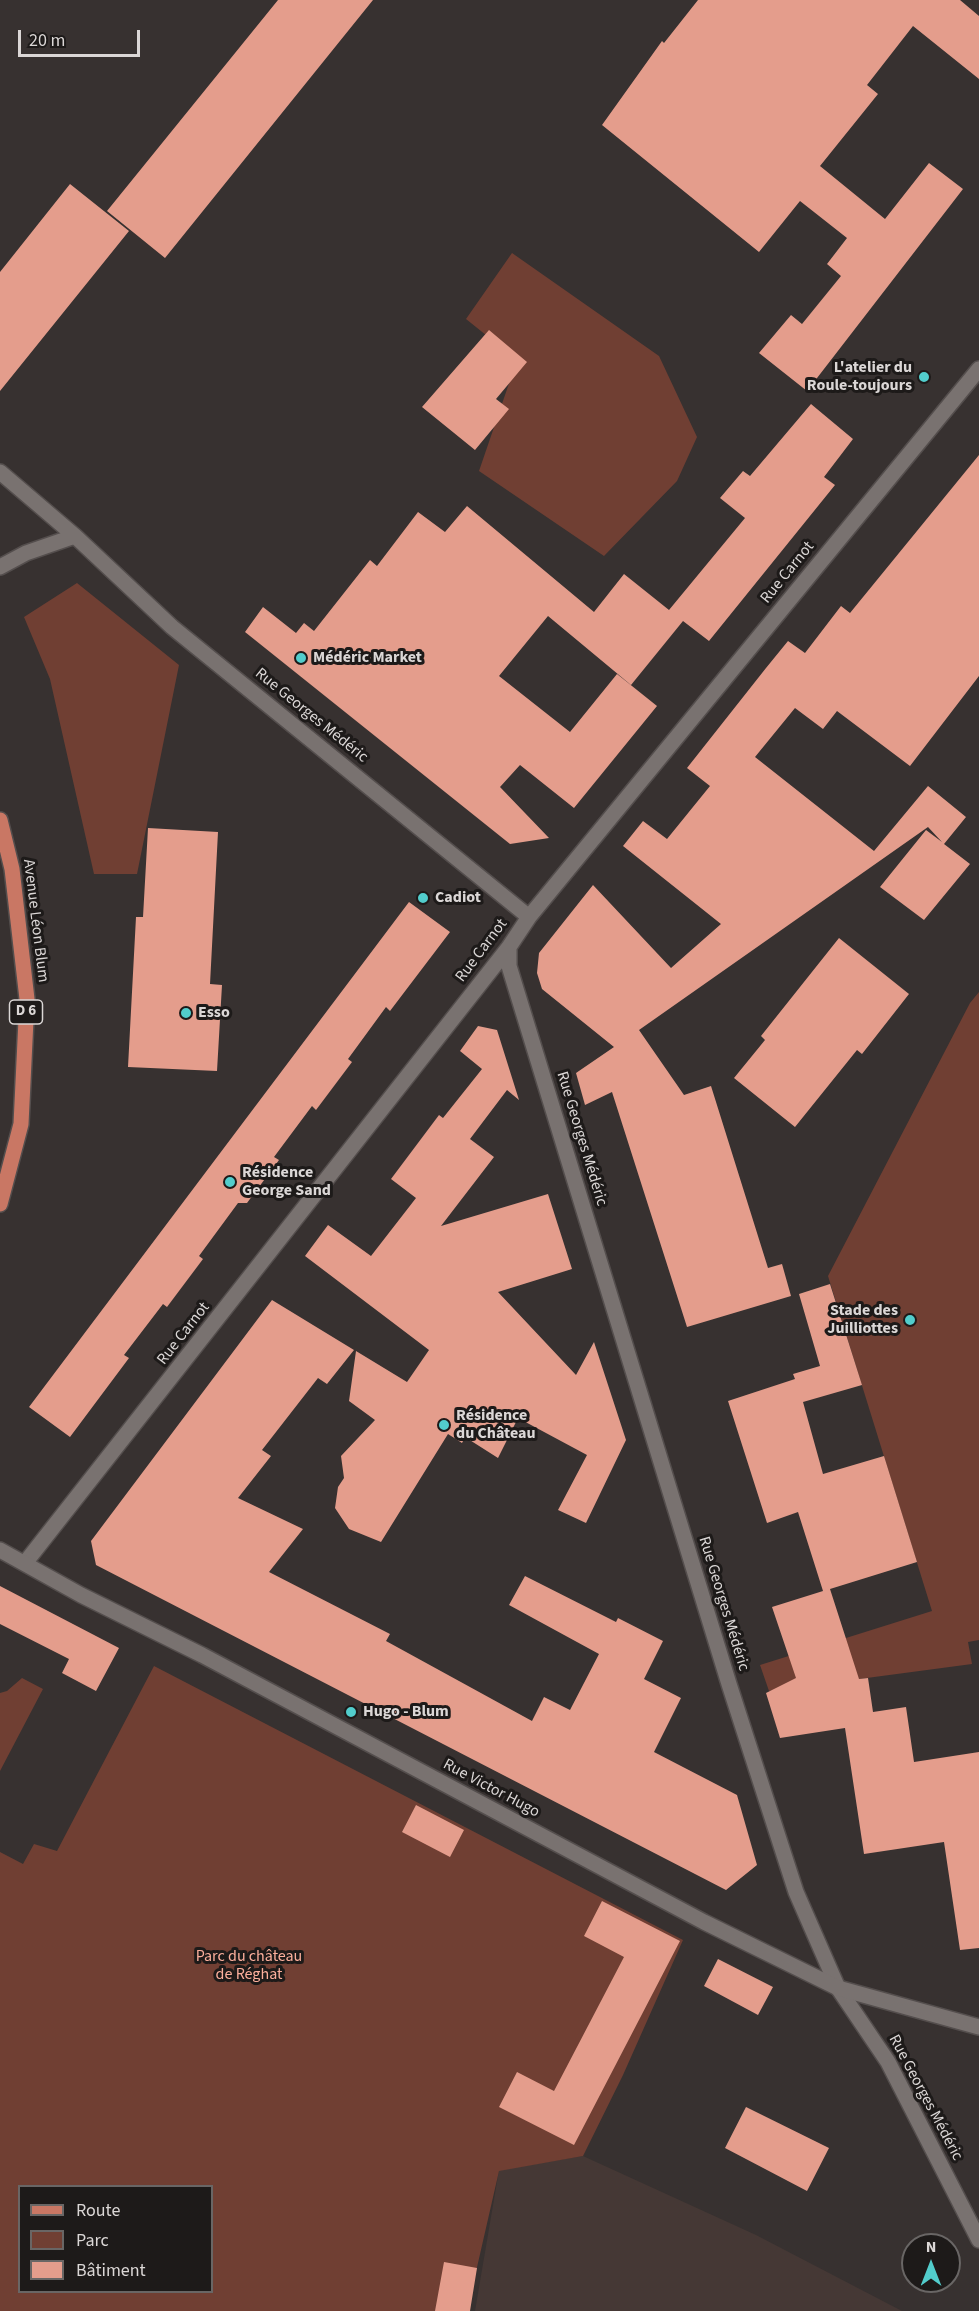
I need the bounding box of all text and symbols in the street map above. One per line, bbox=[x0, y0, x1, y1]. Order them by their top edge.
scale bar bbox=[21, 18, 142, 56]
text: 20 m bbox=[29, 28, 65, 53]
place label: L'atelier du Roule-toujours bbox=[807, 358, 912, 396]
marker: L'atelier du Roule-toujours bbox=[917, 370, 931, 384]
street label: Rue Carnot bbox=[757, 538, 819, 608]
place label: Médéric Market bbox=[313, 648, 422, 668]
marker: Médéric Market bbox=[294, 651, 308, 665]
street label: Rue Georges Médéric bbox=[251, 665, 371, 767]
street label: Avenue Léon Blum bbox=[18, 858, 52, 984]
place label: Cadiot bbox=[435, 888, 481, 908]
marker: Cadiot bbox=[416, 891, 430, 905]
street label: Rue Carnot bbox=[452, 916, 512, 986]
road number: D 6 bbox=[9, 1000, 42, 1024]
place label: Esso bbox=[198, 1003, 230, 1023]
marker: Esso bbox=[179, 1006, 193, 1020]
street label: Rue Georges Médéric bbox=[551, 1069, 611, 1209]
place label: Résidence George Sand bbox=[242, 1163, 331, 1201]
marker: Résidence George Sand bbox=[223, 1175, 237, 1189]
street label: Rue Carnot bbox=[154, 1299, 214, 1369]
place label: Stade des Juilliottes bbox=[827, 1301, 898, 1339]
marker: Stade des Juilliottes bbox=[903, 1313, 917, 1327]
place label: Résidence du Château bbox=[456, 1406, 536, 1444]
marker: Résidence du Château bbox=[437, 1418, 451, 1432]
street label: Rue Georges Médéric bbox=[693, 1534, 753, 1674]
place label: Hugo - Blum bbox=[363, 1702, 449, 1722]
marker: Hugo - Blum bbox=[344, 1705, 358, 1719]
street label: Rue Victor Hugo bbox=[439, 1756, 543, 1822]
park label: Parc du château de Réghat bbox=[196, 1947, 302, 1985]
street label: Rue Georges Médéric bbox=[884, 2032, 966, 2164]
legend bbox=[18, 2185, 213, 2293]
text: Route bbox=[76, 2198, 120, 2223]
text: Parc bbox=[76, 2228, 109, 2253]
north arrow bbox=[901, 2233, 961, 2293]
text: N bbox=[926, 2236, 936, 2258]
text: Bâtiment bbox=[76, 2258, 146, 2283]

